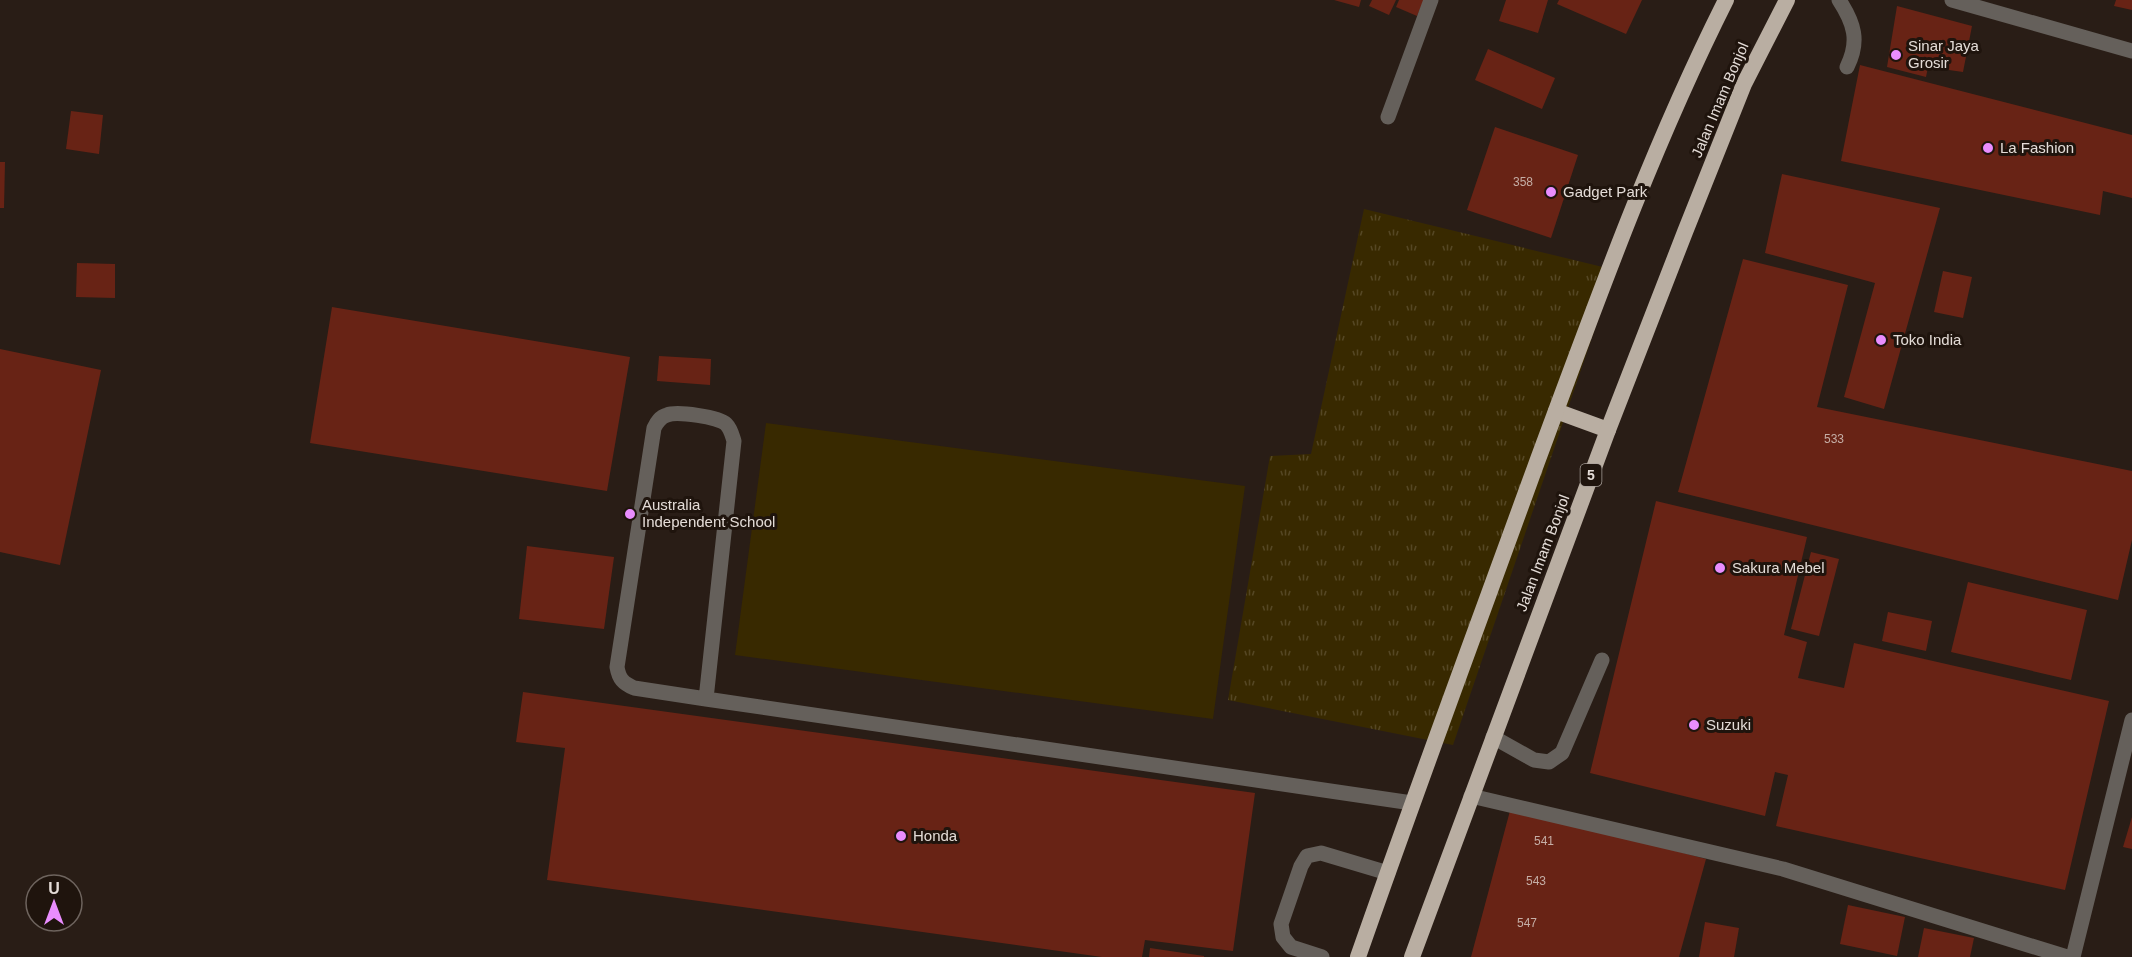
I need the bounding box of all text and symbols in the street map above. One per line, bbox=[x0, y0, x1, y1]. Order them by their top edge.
place label: Sinar Jaya Grosir bbox=[1908, 37, 1980, 71]
street label: Jalan Imam Bonjol bbox=[1688, 40, 1751, 160]
marker: Sinar Jaya Grosir bbox=[1889, 48, 1903, 62]
place label: La Fashion bbox=[2000, 139, 2074, 156]
marker: La Fashion bbox=[1981, 141, 1995, 155]
house number: 358 bbox=[1513, 175, 1533, 189]
place label: Gadget Park bbox=[1563, 183, 1648, 200]
marker: Gadget Park bbox=[1544, 185, 1558, 199]
place label: Toko India bbox=[1893, 331, 1962, 348]
marker: Toko India bbox=[1874, 333, 1888, 347]
house number: 533 bbox=[1824, 432, 1844, 446]
road number: 5 bbox=[1580, 464, 1602, 486]
street label: Jalan Imam Bonjol bbox=[1512, 492, 1573, 613]
place label: Australia Independent School bbox=[642, 496, 775, 530]
marker: Australia Independent School bbox=[623, 507, 637, 521]
place label: Sakura Mebel bbox=[1732, 559, 1825, 576]
marker: Sakura Mebel bbox=[1713, 561, 1727, 575]
place label: Suzuki bbox=[1706, 716, 1751, 733]
marker: Suzuki bbox=[1687, 718, 1701, 732]
place label: Honda bbox=[913, 827, 958, 844]
marker: Honda bbox=[894, 829, 908, 843]
house number: 541 bbox=[1534, 834, 1554, 848]
north arrow bbox=[24, 873, 84, 933]
house number: 543 bbox=[1526, 874, 1546, 888]
text: U bbox=[48, 880, 60, 897]
house number: 547 bbox=[1517, 916, 1537, 930]

